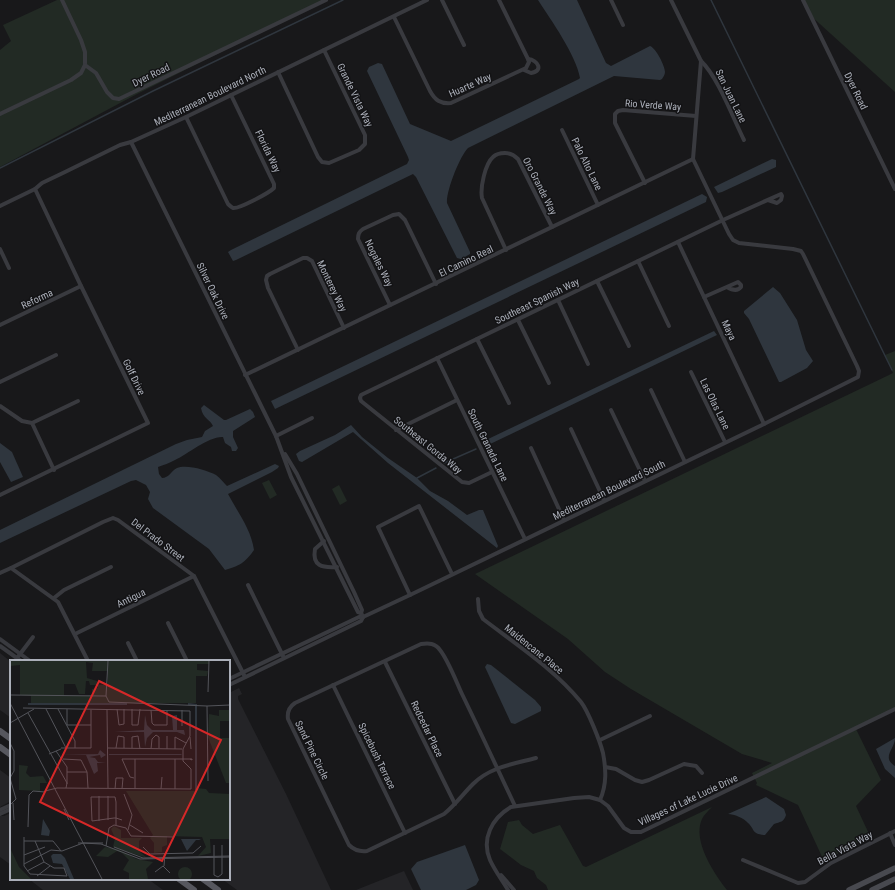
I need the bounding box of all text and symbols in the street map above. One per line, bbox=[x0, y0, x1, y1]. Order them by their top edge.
street label: Dyer Road bbox=[131, 61, 171, 89]
street label: Grande Vista Way bbox=[335, 61, 375, 129]
street label: Mediterranean Boulevard North bbox=[152, 64, 268, 128]
street label: San Juan Lane bbox=[713, 68, 749, 125]
street label: Huarte Way bbox=[447, 71, 493, 99]
street label: Dyer Road bbox=[842, 71, 870, 111]
street label: Rio Verde Way bbox=[625, 98, 681, 112]
street label: Florida Way bbox=[253, 128, 283, 174]
street label: Palo Alto Lane bbox=[570, 136, 605, 192]
street label: Oro Grande Way bbox=[521, 155, 559, 217]
street label: Nogales Way bbox=[363, 238, 395, 288]
street label: El Camino Real bbox=[437, 243, 495, 279]
street label: Monterey Way bbox=[315, 259, 349, 313]
street label: Silver Oak Drive bbox=[195, 261, 232, 321]
street label: Southeast Spanish Way bbox=[493, 276, 581, 326]
street label: Reforma bbox=[19, 287, 55, 311]
street label: Maya bbox=[720, 318, 739, 342]
street label: Golf Drive bbox=[121, 357, 148, 397]
street label: Las Olas Lane bbox=[698, 377, 732, 432]
street label: South Granada Lane bbox=[466, 407, 510, 483]
street label: Southeast Gorda Way bbox=[392, 414, 464, 476]
street label: Mediterranean Boulevard South bbox=[551, 458, 667, 522]
street label: Del Prado Street bbox=[129, 516, 187, 564]
street label: Antigua bbox=[115, 586, 147, 610]
street label: Maidencane Place bbox=[502, 622, 566, 676]
inset map bbox=[10, 660, 230, 880]
street label: Redcedar Place bbox=[409, 699, 446, 759]
street label: Sand Pine Circle bbox=[293, 719, 331, 782]
street label: Spicebush Terrace bbox=[356, 721, 398, 791]
street label: Villages of Lake Lucie Drive bbox=[637, 772, 740, 828]
street label: Bella Vista Way bbox=[816, 829, 874, 867]

